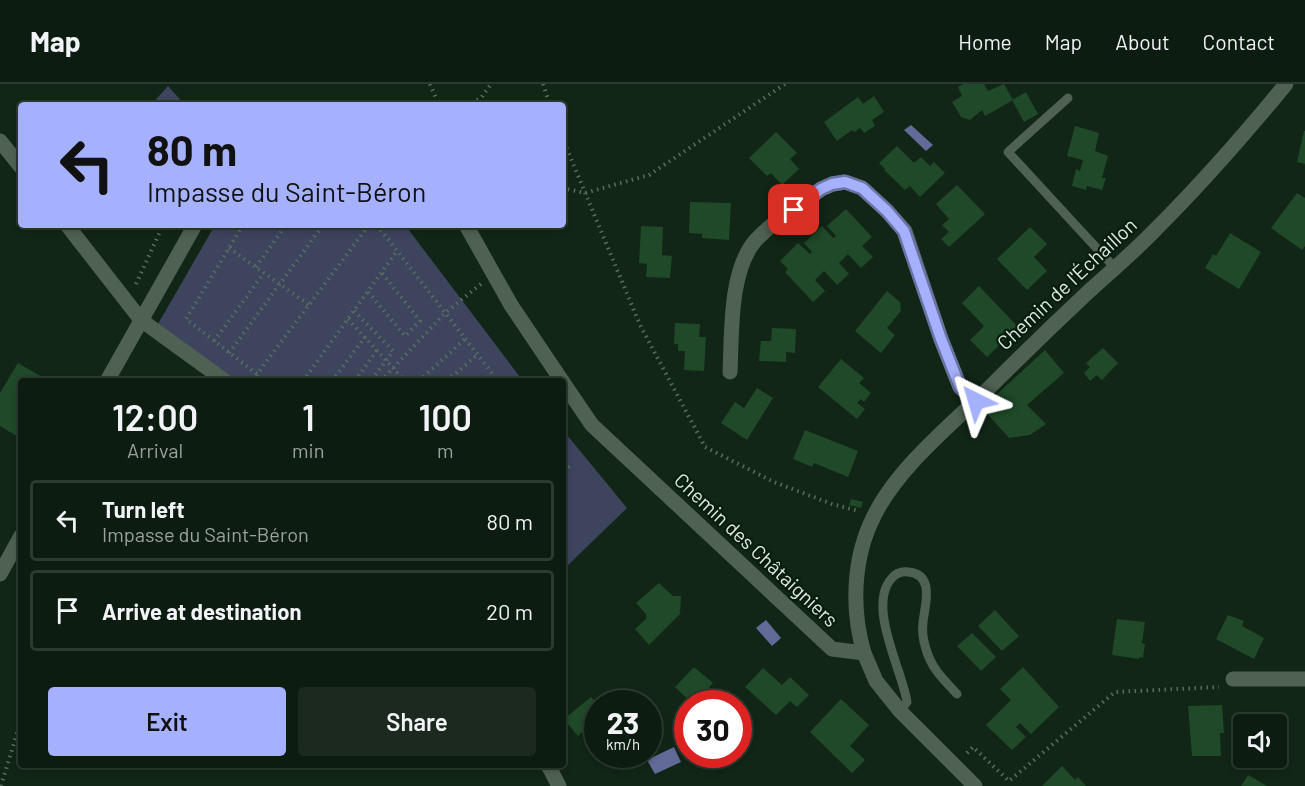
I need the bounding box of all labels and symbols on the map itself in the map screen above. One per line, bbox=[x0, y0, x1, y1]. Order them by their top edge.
pin bbox=[768, 184, 819, 235]
street label: Chemin de l'Échaillon bbox=[992, 212, 1141, 354]
position arrow bbox=[944, 369, 1008, 433]
street label: Chemin des Châtaigniers bbox=[670, 467, 843, 631]
speed limit sign: 30 bbox=[674, 690, 752, 768]

